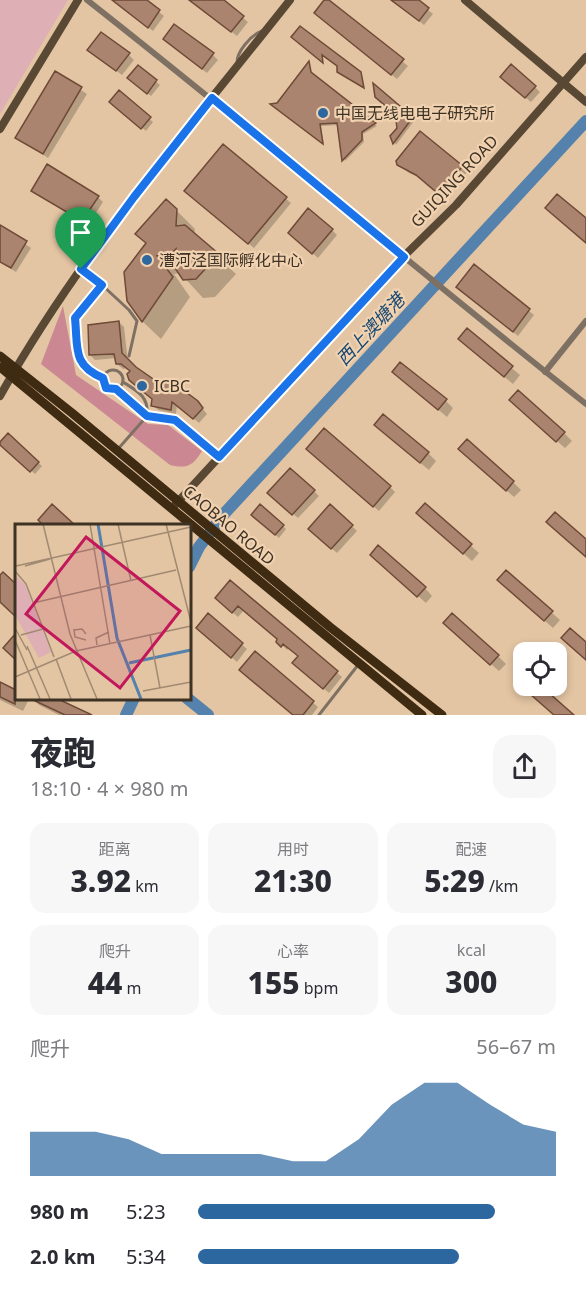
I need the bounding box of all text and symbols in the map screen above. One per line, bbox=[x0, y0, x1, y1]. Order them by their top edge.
place label: 中国无线电电子研究所 bbox=[335, 102, 495, 124]
marker: 中国无线电电子研究所 bbox=[316, 106, 330, 120]
street label: GUIQING ROAD bbox=[405, 130, 503, 232]
pin bbox=[55, 207, 106, 269]
icon: arrive bbox=[64, 216, 97, 249]
place label: 漕河泾国际孵化中心 bbox=[159, 249, 303, 271]
marker: 漕河泾国际孵化中心 bbox=[140, 253, 154, 267]
water label: 西上澳塘港 bbox=[331, 286, 412, 370]
place label: ICBC bbox=[154, 375, 190, 397]
marker: ICBC bbox=[135, 379, 149, 393]
street label: CAOBAO ROAD bbox=[178, 480, 280, 570]
inset map bbox=[15, 524, 190, 700]
map controls bbox=[513, 642, 567, 696]
button: locate bbox=[513, 642, 567, 696]
text: 夜跑 bbox=[30, 730, 96, 775]
button: share bbox=[493, 735, 556, 798]
text: 18:10 · 4 × 980 m bbox=[30, 775, 188, 802]
text: 距离 bbox=[99, 838, 131, 860]
text: 用时 bbox=[277, 838, 309, 860]
text: 配速 bbox=[455, 838, 487, 860]
text: 3.92 bbox=[71, 860, 131, 901]
text: 21:30 bbox=[254, 860, 332, 901]
text: 5:29 bbox=[424, 860, 485, 901]
text: km bbox=[131, 875, 159, 897]
text: /km bbox=[485, 875, 518, 897]
text: kcal bbox=[457, 939, 486, 961]
text: 爬升 bbox=[99, 940, 131, 962]
text: 心率 bbox=[277, 940, 309, 962]
text: 300 bbox=[445, 961, 497, 1002]
text: 44 bbox=[88, 962, 122, 1003]
text: 155 bbox=[248, 962, 300, 1003]
text: m bbox=[122, 977, 142, 999]
text: bpm bbox=[300, 977, 338, 999]
text: 56–67 m bbox=[476, 1033, 556, 1060]
text: 爬升 bbox=[30, 1035, 70, 1062]
text: 980 m bbox=[30, 1198, 89, 1225]
text: 5:23 bbox=[126, 1198, 166, 1225]
text: 2.0 km bbox=[30, 1243, 96, 1270]
text: 5:34 bbox=[126, 1243, 166, 1270]

